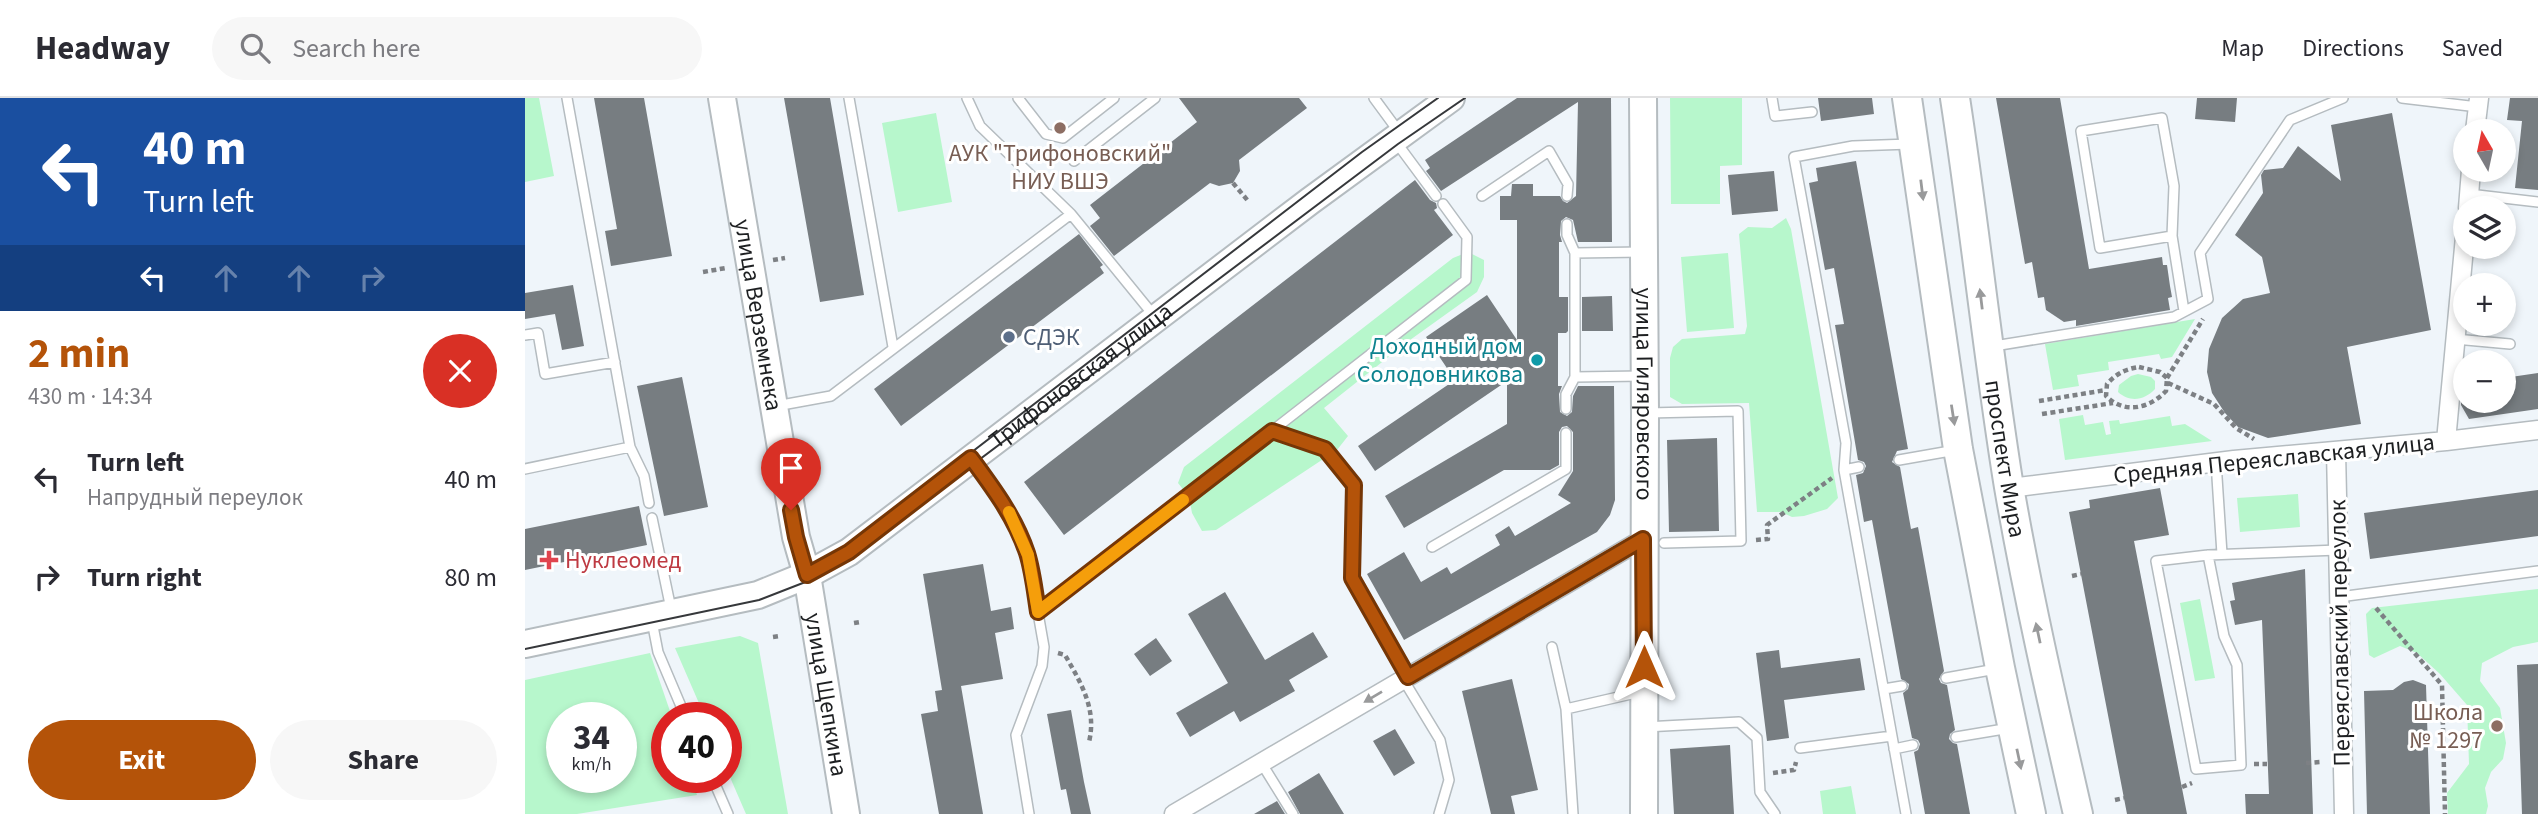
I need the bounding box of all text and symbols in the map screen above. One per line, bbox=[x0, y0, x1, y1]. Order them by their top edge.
search box bbox=[212, 17, 702, 80]
text: Headway bbox=[35, 25, 170, 72]
icon: search bbox=[236, 29, 274, 67]
text: Search here bbox=[292, 30, 420, 67]
text: Map bbox=[2221, 31, 2264, 66]
text: Directions bbox=[2302, 31, 2404, 66]
text: Saved bbox=[2442, 31, 2503, 66]
text: 40 m bbox=[143, 114, 247, 184]
north arrow bbox=[2453, 119, 2517, 182]
map controls bbox=[2453, 119, 2516, 413]
marker: АУК "Трифоновский" НИУ ВШЭ bbox=[1052, 120, 1068, 136]
icon: left bbox=[28, 126, 119, 217]
place label: АУК "Трифоновский" НИУ ВШЭ bbox=[949, 136, 1171, 199]
text: Turn left bbox=[143, 179, 254, 225]
one-way arrow bbox=[1916, 179, 1927, 201]
button: layers bbox=[2453, 196, 2516, 259]
street label: улица Верземнека bbox=[725, 216, 792, 413]
icon: left bbox=[134, 259, 172, 297]
icon: ahead bbox=[207, 259, 245, 297]
icon: ahead bbox=[280, 259, 318, 297]
icon: right bbox=[353, 259, 391, 297]
button: + bbox=[2453, 273, 2516, 336]
street label: улица Гиляровского bbox=[1627, 287, 1663, 500]
one-way arrow bbox=[1975, 288, 1986, 310]
street label: Трифоновская улица bbox=[981, 294, 1180, 457]
place label: СДЭК bbox=[1023, 320, 1080, 355]
text: 2 min bbox=[28, 324, 130, 384]
marker: СДЭК bbox=[1001, 329, 1017, 345]
place label: Доходный дом Солодовникова bbox=[1357, 329, 1523, 392]
button: close bbox=[423, 334, 497, 408]
button: − bbox=[2453, 350, 2516, 413]
marker: Доходный дом Солодовникова bbox=[1529, 352, 1545, 368]
street label: проспект Мира bbox=[1976, 377, 2035, 540]
text: 430 m · 14:34 bbox=[28, 380, 152, 413]
one-way arrow bbox=[1948, 404, 1959, 426]
street label: Средняя Переяславская улица bbox=[2112, 425, 2436, 493]
pin bbox=[761, 438, 821, 510]
text: Turn left bbox=[87, 444, 184, 481]
icon: arrive bbox=[772, 449, 810, 487]
icon: left bbox=[28, 460, 66, 498]
text: 40 m bbox=[444, 461, 497, 498]
text: Напрудный переулок bbox=[87, 481, 303, 514]
street label: Переяславский переулок bbox=[2320, 499, 2360, 767]
place label: Нуклеомед bbox=[565, 543, 681, 578]
marker: Нуклеомед bbox=[539, 550, 559, 570]
icon: right bbox=[28, 558, 66, 596]
text: Turn right bbox=[87, 559, 202, 596]
text: 80 m bbox=[444, 559, 497, 596]
street label: улица Щепкина bbox=[796, 610, 857, 779]
one-way arrow bbox=[2032, 622, 2043, 644]
position arrow bbox=[1607, 630, 1681, 704]
one-way arrow bbox=[1364, 691, 1383, 704]
place label: Школа № 1297 bbox=[2409, 695, 2483, 758]
speed limit sign: 40 bbox=[651, 702, 742, 793]
text: 34 bbox=[573, 713, 610, 763]
marker: Школа № 1297 bbox=[2489, 718, 2505, 734]
button: Exit bbox=[28, 720, 256, 800]
button: Share bbox=[270, 720, 497, 800]
one-way arrow bbox=[2013, 748, 2024, 770]
text: km/h bbox=[572, 752, 611, 777]

